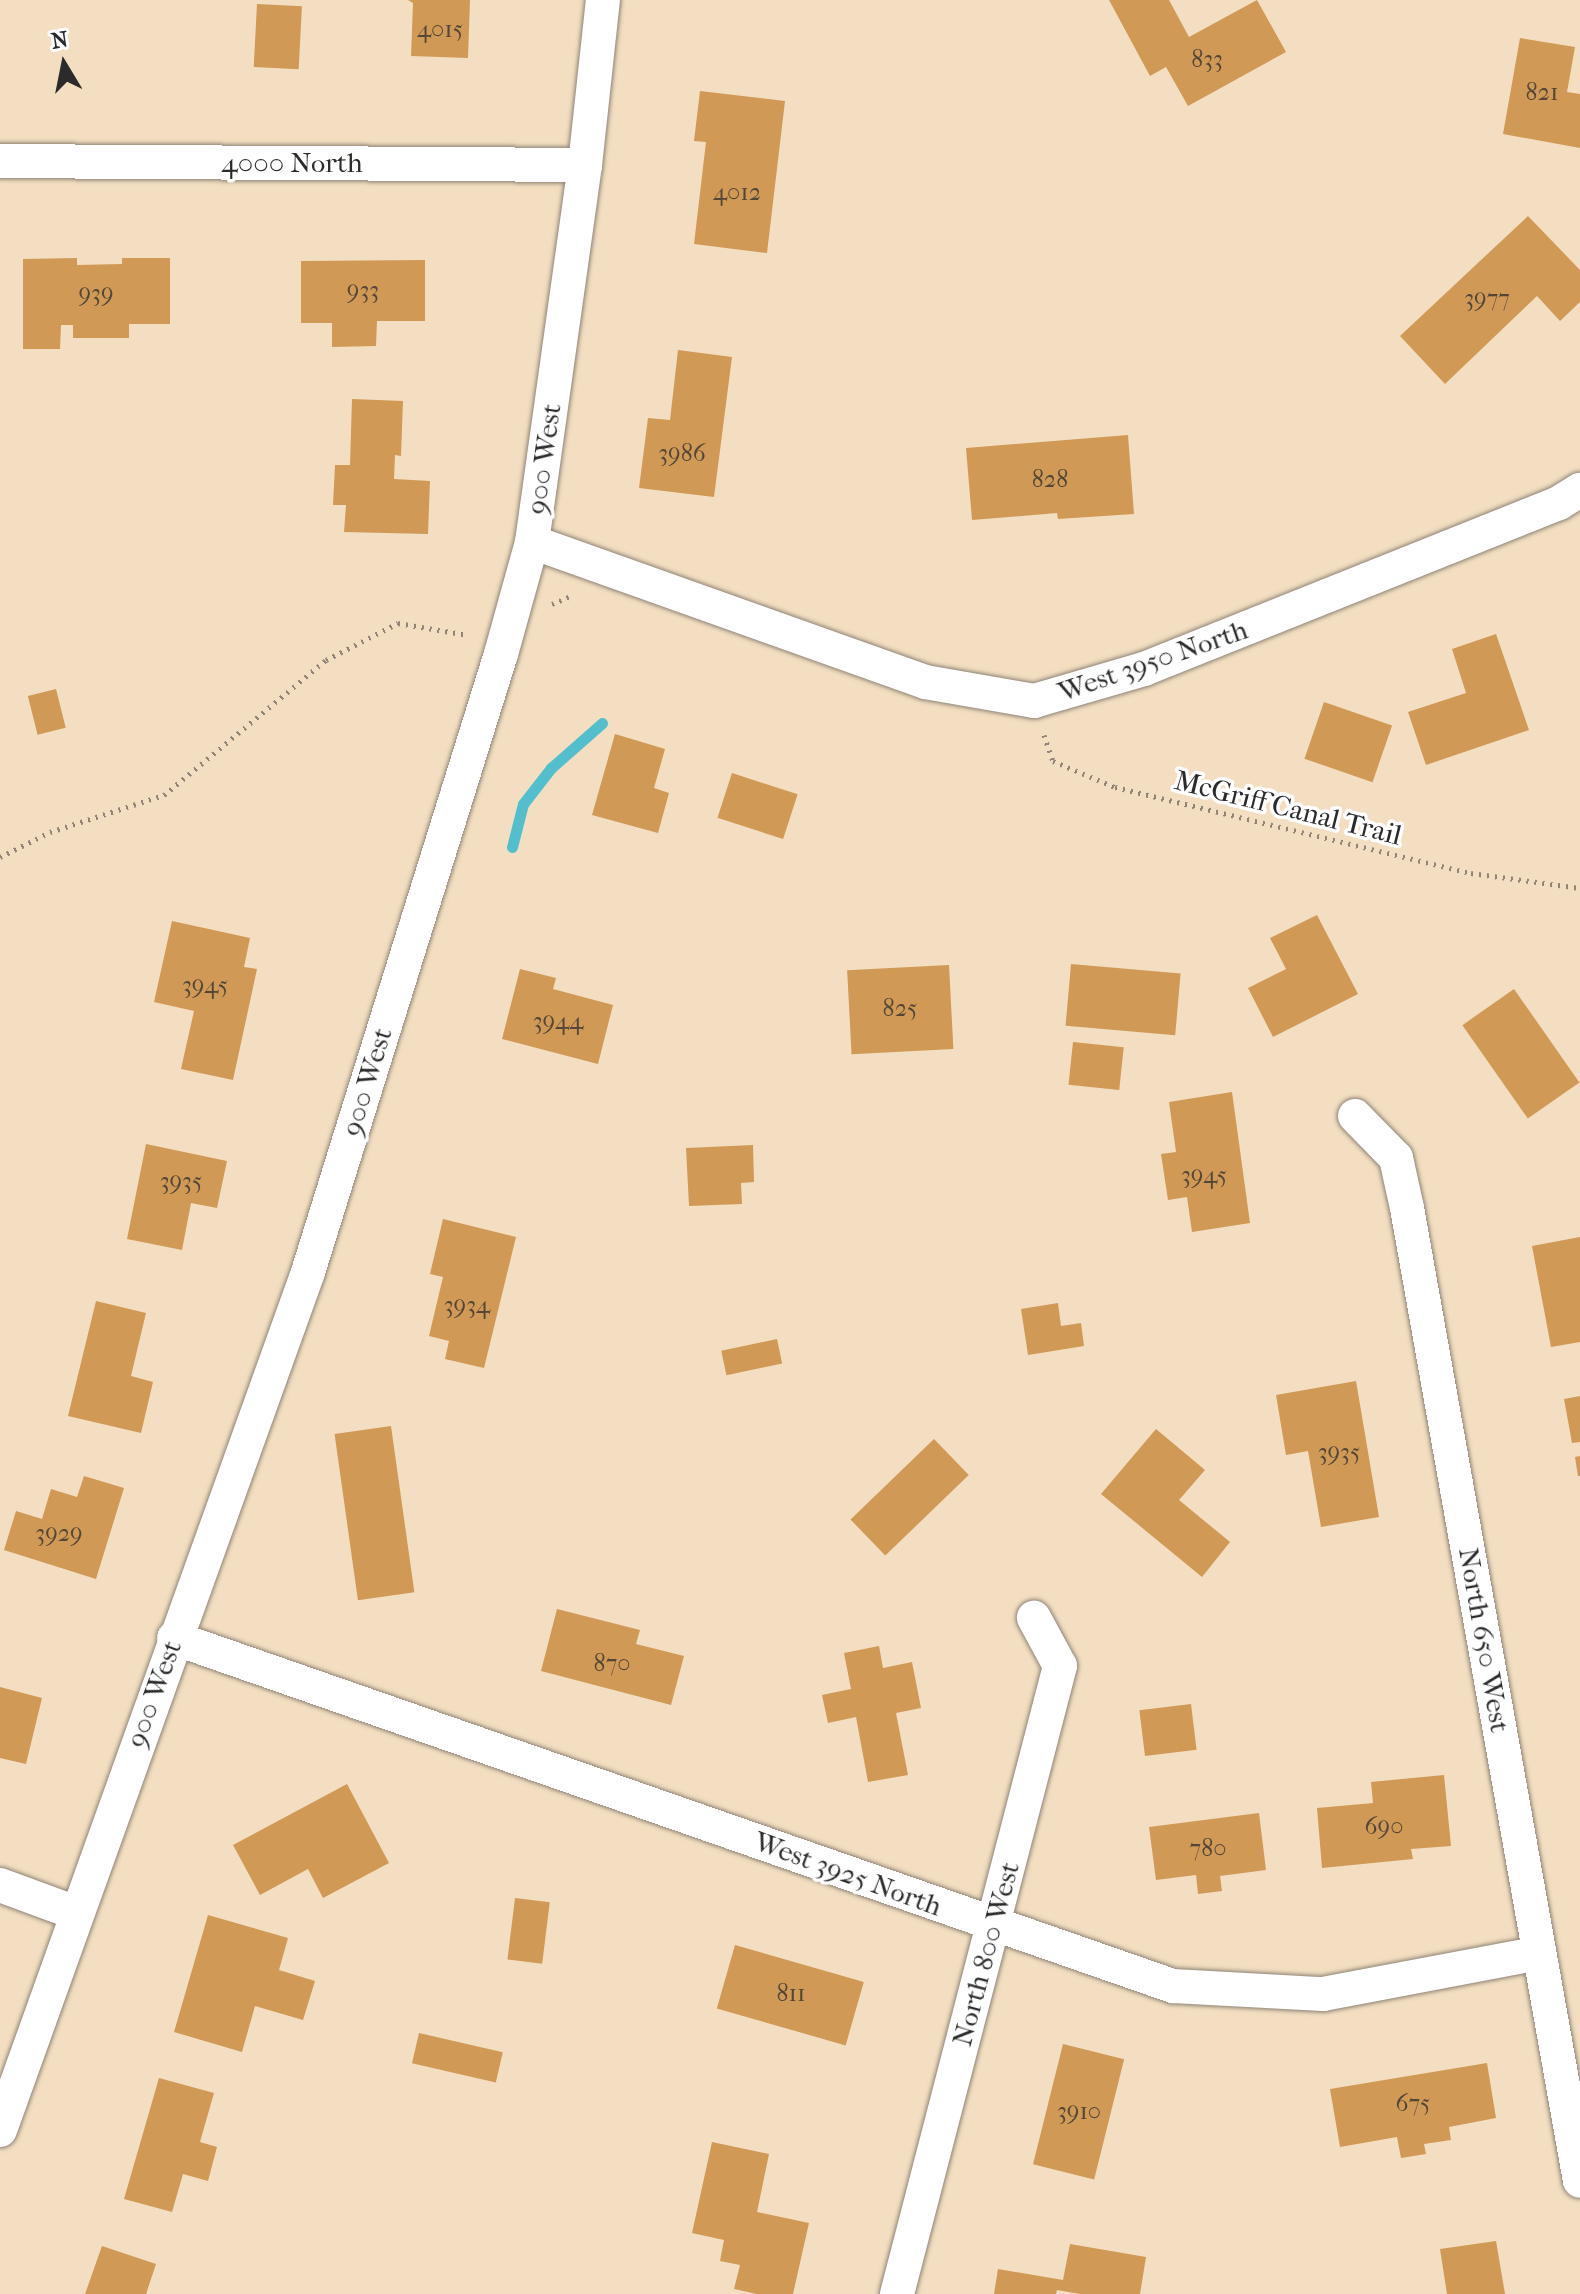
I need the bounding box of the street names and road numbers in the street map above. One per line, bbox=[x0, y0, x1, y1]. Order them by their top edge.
street label: 4000 North bbox=[221, 146, 363, 180]
street label: 900 West bbox=[520, 402, 568, 516]
street label: West 3950 North bbox=[1054, 613, 1252, 709]
street label: McGriff Canal Trail bbox=[1171, 764, 1405, 852]
street label: 900 West bbox=[335, 1024, 399, 1140]
street label: North 650 West bbox=[1451, 1545, 1517, 1735]
street label: 900 West bbox=[119, 1636, 189, 1752]
street label: West 3925 North bbox=[750, 1825, 946, 1923]
street label: North 800 West bbox=[945, 1858, 1027, 2050]

